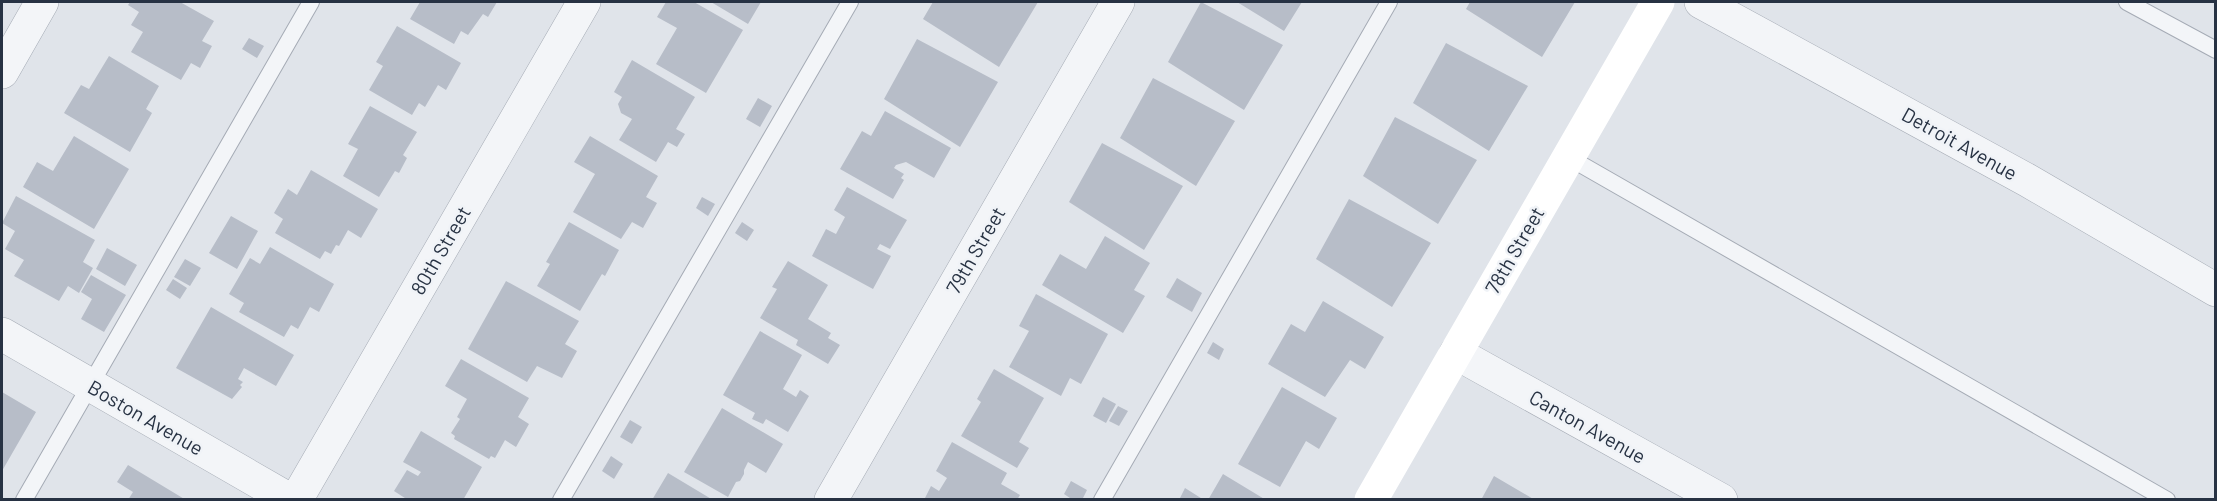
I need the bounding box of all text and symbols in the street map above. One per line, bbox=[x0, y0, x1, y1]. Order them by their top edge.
street label: Detroit Avenue bbox=[1898, 101, 2022, 185]
street label: 80th Street bbox=[405, 201, 475, 299]
street label: 79th Street bbox=[940, 202, 1010, 298]
street label: 78th Street bbox=[1479, 202, 1549, 298]
street label: Boston Avenue bbox=[84, 374, 208, 460]
street label: Canton Avenue bbox=[1526, 384, 1650, 468]

